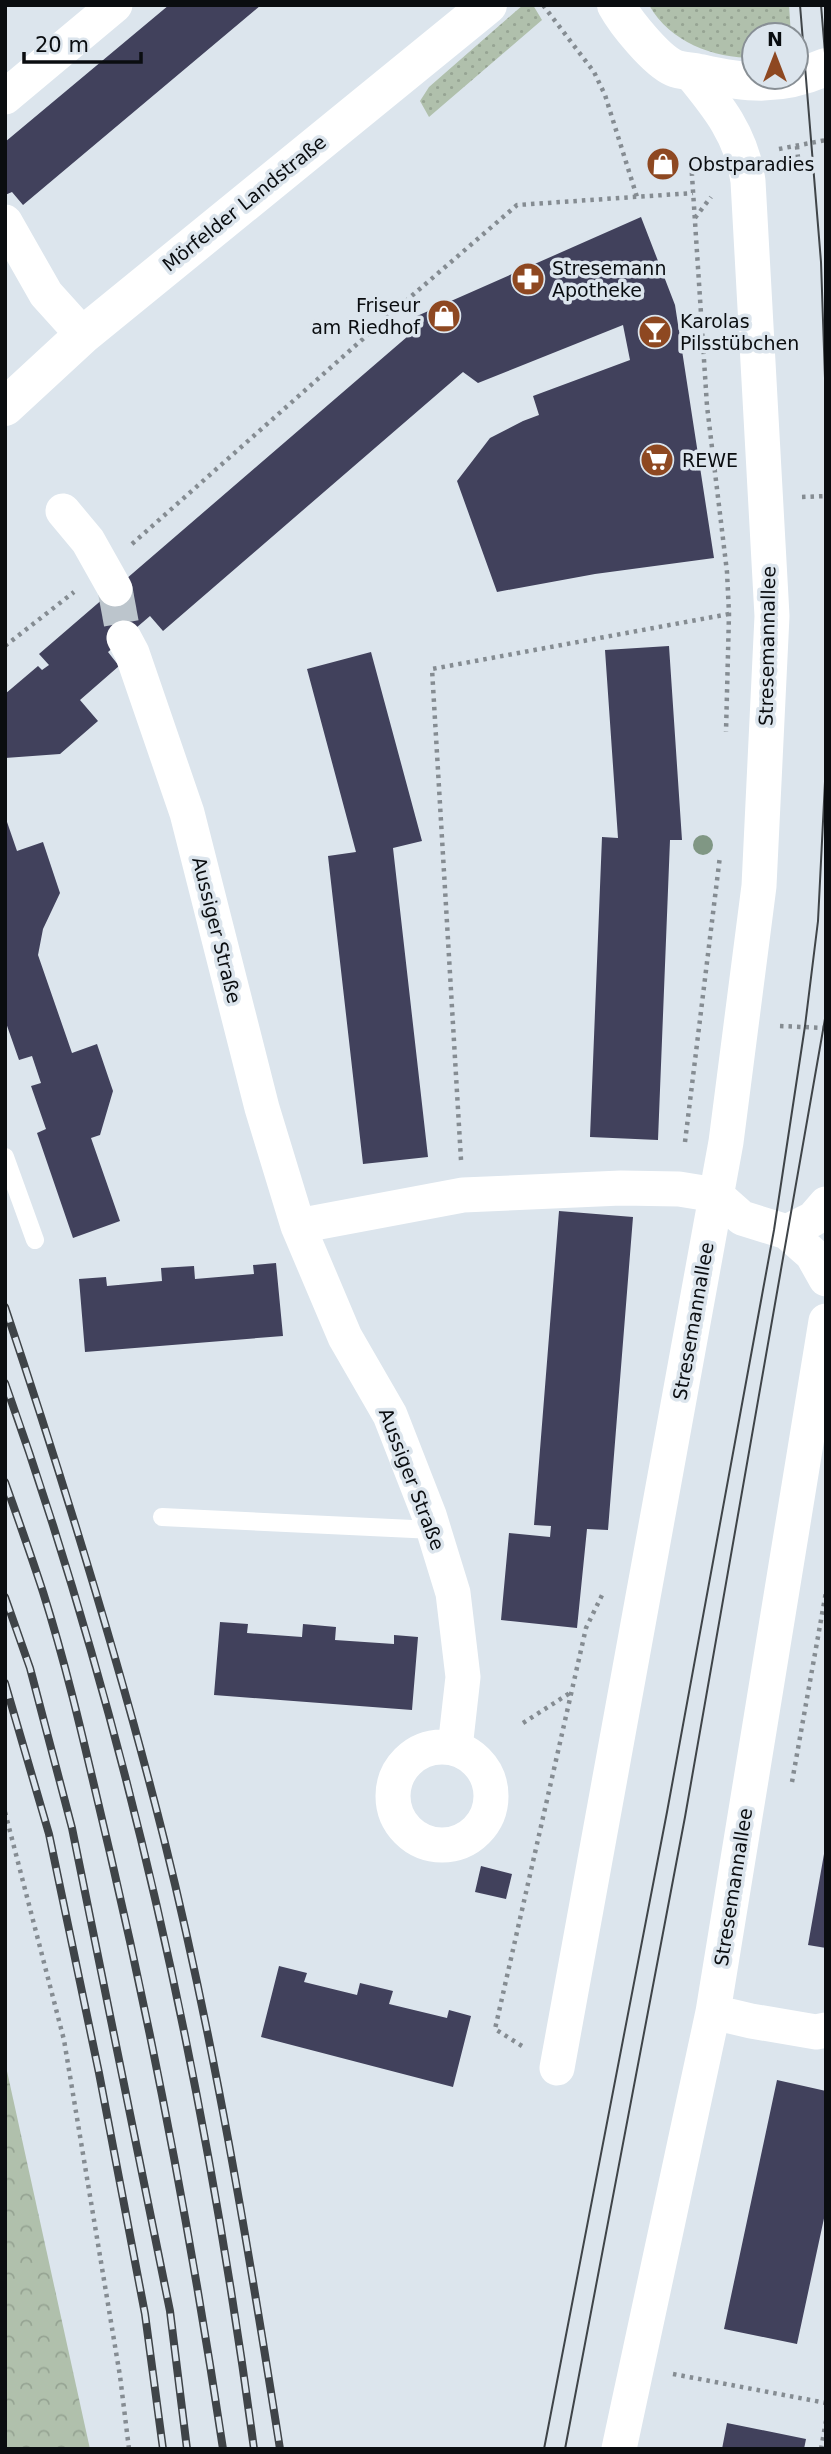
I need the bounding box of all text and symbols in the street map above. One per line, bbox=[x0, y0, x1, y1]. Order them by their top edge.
scale bar bbox=[24, 21, 142, 65]
north arrow bbox=[740, 21, 810, 91]
text: N bbox=[767, 28, 783, 50]
text: 20 m bbox=[35, 33, 89, 57]
street label: Mörfelder Landstraße bbox=[158, 130, 330, 276]
shop icon: Obstparadies bbox=[644, 145, 682, 183]
place label: Obstparadies bbox=[688, 153, 814, 175]
place label: Stresemann Apotheke bbox=[552, 257, 666, 301]
pharmacy icon: Stresemann Apotheke bbox=[509, 260, 547, 298]
place label: Friseur am Riedhof bbox=[311, 294, 421, 338]
shop icon: Friseur am Riedhof bbox=[425, 297, 463, 335]
place label: Karolas Pilsstübchen bbox=[680, 310, 799, 354]
bar icon: Karolas Pilsstübchen bbox=[636, 313, 674, 351]
supermarket icon: REWE bbox=[638, 441, 676, 479]
place label: REWE bbox=[682, 449, 738, 471]
street label: Stresemannallee bbox=[755, 566, 779, 726]
street label: Aussiger Straße bbox=[188, 854, 246, 1006]
street label: Stresemannallee bbox=[668, 1240, 718, 1402]
street label: Aussiger Straße bbox=[375, 1405, 449, 1553]
street label: Stresemannallee bbox=[710, 1806, 756, 1968]

